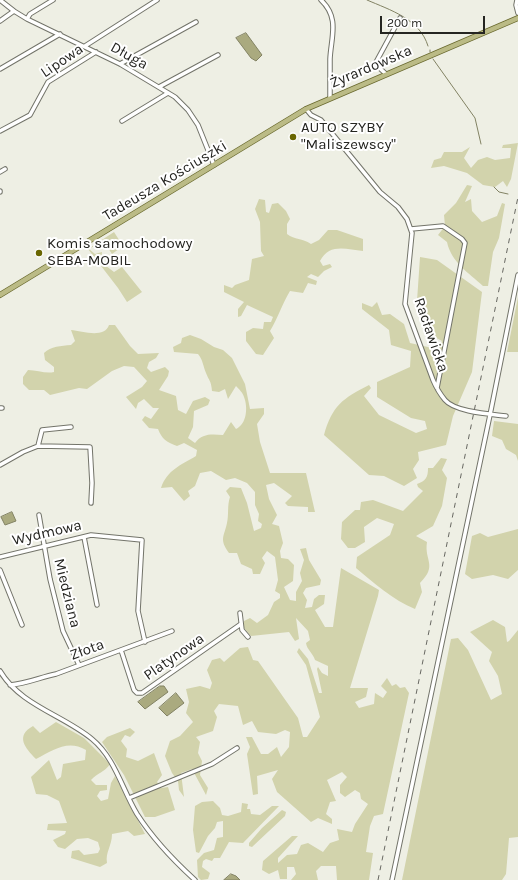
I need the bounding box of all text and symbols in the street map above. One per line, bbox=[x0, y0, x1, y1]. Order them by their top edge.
scale bar bbox=[382, 8, 487, 34]
text: 200 m bbox=[387, 16, 422, 30]
street label: Długa bbox=[107, 38, 151, 74]
street label: Lipowa bbox=[37, 40, 87, 82]
street label: Żyrardowska bbox=[327, 42, 415, 92]
place label: AUTO SZYBY "Maliszewscy" bbox=[301, 119, 396, 154]
marker: AUTO SZYBY "Maliszewscy" bbox=[288, 132, 298, 142]
street label: Tadeusza Kościuszki bbox=[100, 137, 230, 225]
place label: Komis samochodowy SEBA-MOBIL bbox=[47, 235, 193, 270]
marker: Komis samochodowy SEBA-MOBIL bbox=[34, 248, 44, 258]
street label: Racławicka bbox=[410, 295, 452, 375]
street label: Wydmowa bbox=[11, 516, 83, 550]
street label: Miedziana bbox=[50, 556, 84, 630]
street label: Platynowa bbox=[140, 630, 208, 684]
street label: Złota bbox=[67, 636, 107, 664]

